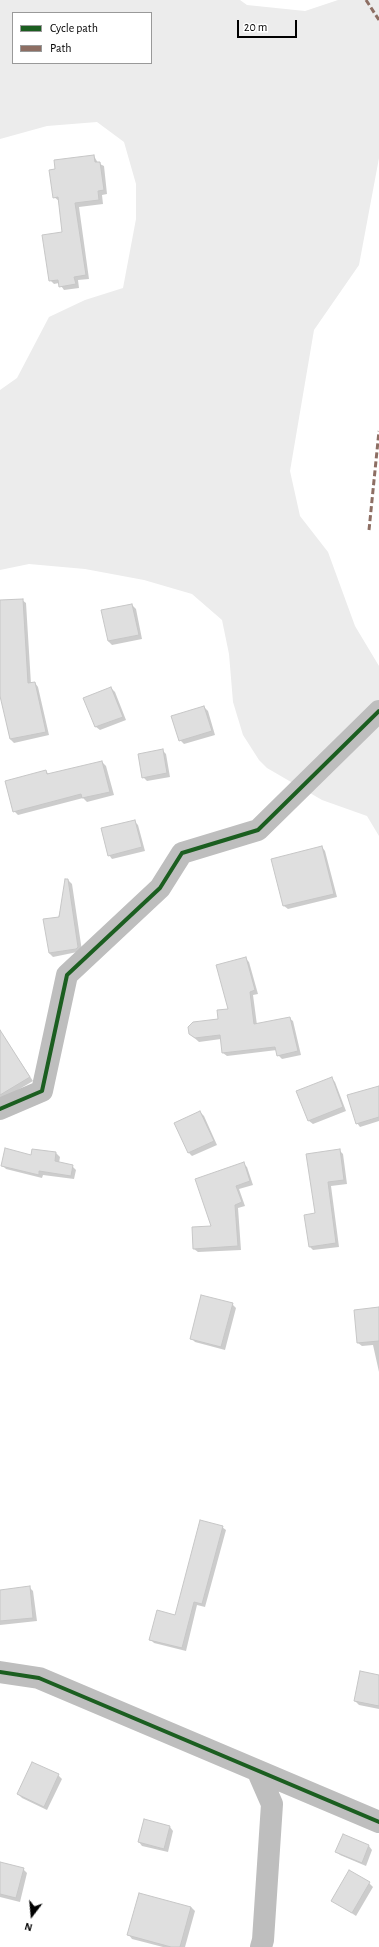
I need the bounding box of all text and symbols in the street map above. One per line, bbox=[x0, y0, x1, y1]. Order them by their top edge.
legend bbox=[12, 12, 152, 64]
scale bar bbox=[239, 12, 299, 38]
text: 20 m bbox=[244, 21, 267, 33]
text: Cycle path bbox=[50, 22, 98, 34]
text: Path bbox=[50, 42, 72, 54]
north arrow bbox=[12, 1895, 52, 1935]
text: N bbox=[23, 1921, 34, 1933]

